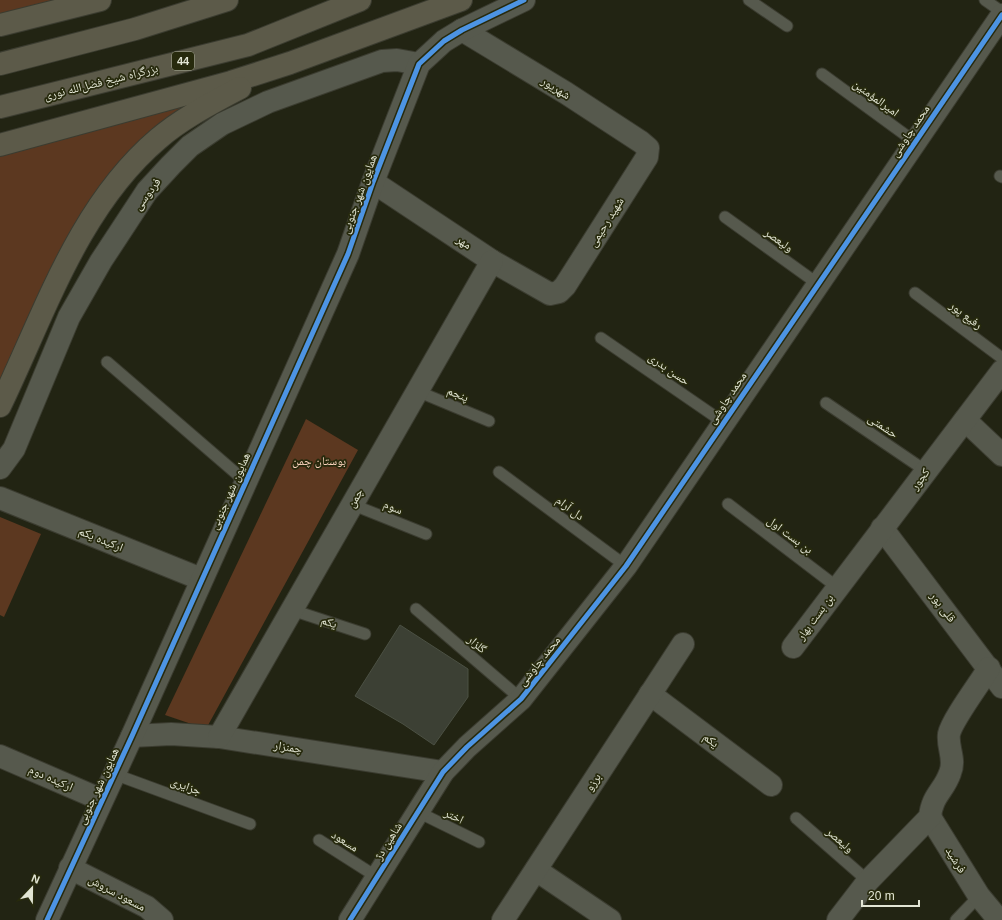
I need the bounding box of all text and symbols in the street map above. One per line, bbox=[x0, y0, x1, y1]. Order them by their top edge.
road number: 44 bbox=[172, 52, 194, 70]
street label: بزرگراه شیخ فضل‌الله نوری bbox=[43, 61, 159, 103]
street label: شهریور bbox=[538, 73, 573, 103]
street label: امیرالمؤمنین bbox=[850, 77, 902, 120]
street label: محمد چاوشی bbox=[887, 102, 933, 160]
street label: همایون‌ شهر جنوبی bbox=[338, 153, 380, 236]
street label: فردوسی bbox=[130, 175, 164, 213]
street label: شهید رحیمی bbox=[585, 195, 627, 249]
street label: ولیعصر bbox=[761, 224, 796, 255]
street label: مهر bbox=[453, 231, 474, 252]
street label: رفیع‌ پور bbox=[946, 298, 985, 332]
street label: حسن بدری bbox=[646, 350, 693, 389]
street label: محمد چاوشی bbox=[704, 369, 750, 427]
street label: پنجم bbox=[445, 383, 471, 406]
street label: حشمتی bbox=[865, 411, 901, 441]
street label: همایون‌ شهر جنوبی bbox=[207, 450, 254, 532]
park label: بوستان چمن bbox=[292, 454, 346, 468]
street label: کجور bbox=[907, 466, 933, 493]
street label: چمن bbox=[344, 486, 366, 510]
street label: دل‌ آرام bbox=[553, 493, 587, 524]
street label: سوم bbox=[381, 497, 405, 518]
street label: بن بست اول bbox=[764, 513, 816, 557]
street label: ارکیده یکم bbox=[76, 524, 125, 555]
street label: قلی پور bbox=[927, 588, 959, 625]
street label: بن بست بهار bbox=[793, 591, 837, 644]
street label: یکم bbox=[319, 613, 339, 632]
street label: گلزار bbox=[464, 631, 489, 656]
street label: محمد چاوشی bbox=[515, 633, 563, 689]
street label: یکم bbox=[700, 730, 722, 751]
street label: چمنزار bbox=[272, 738, 303, 756]
street label: همایون‌ شهر جنوبی bbox=[74, 745, 122, 827]
street label: ارکیده دوم bbox=[26, 762, 76, 795]
street label: برزو bbox=[582, 770, 604, 794]
street label: جزایری bbox=[169, 774, 204, 798]
street label: اختر bbox=[441, 805, 466, 827]
street label: شاهین دژ bbox=[371, 820, 405, 863]
street label: ولیعصر bbox=[823, 824, 857, 856]
street label: مسعود bbox=[329, 827, 361, 855]
street label: فرشید bbox=[943, 845, 969, 876]
north arrow bbox=[12, 868, 52, 908]
text: N bbox=[30, 872, 42, 886]
street label: مسعود سروش bbox=[86, 872, 148, 914]
scale bar bbox=[862, 882, 919, 908]
text: 20 m bbox=[868, 889, 895, 903]

